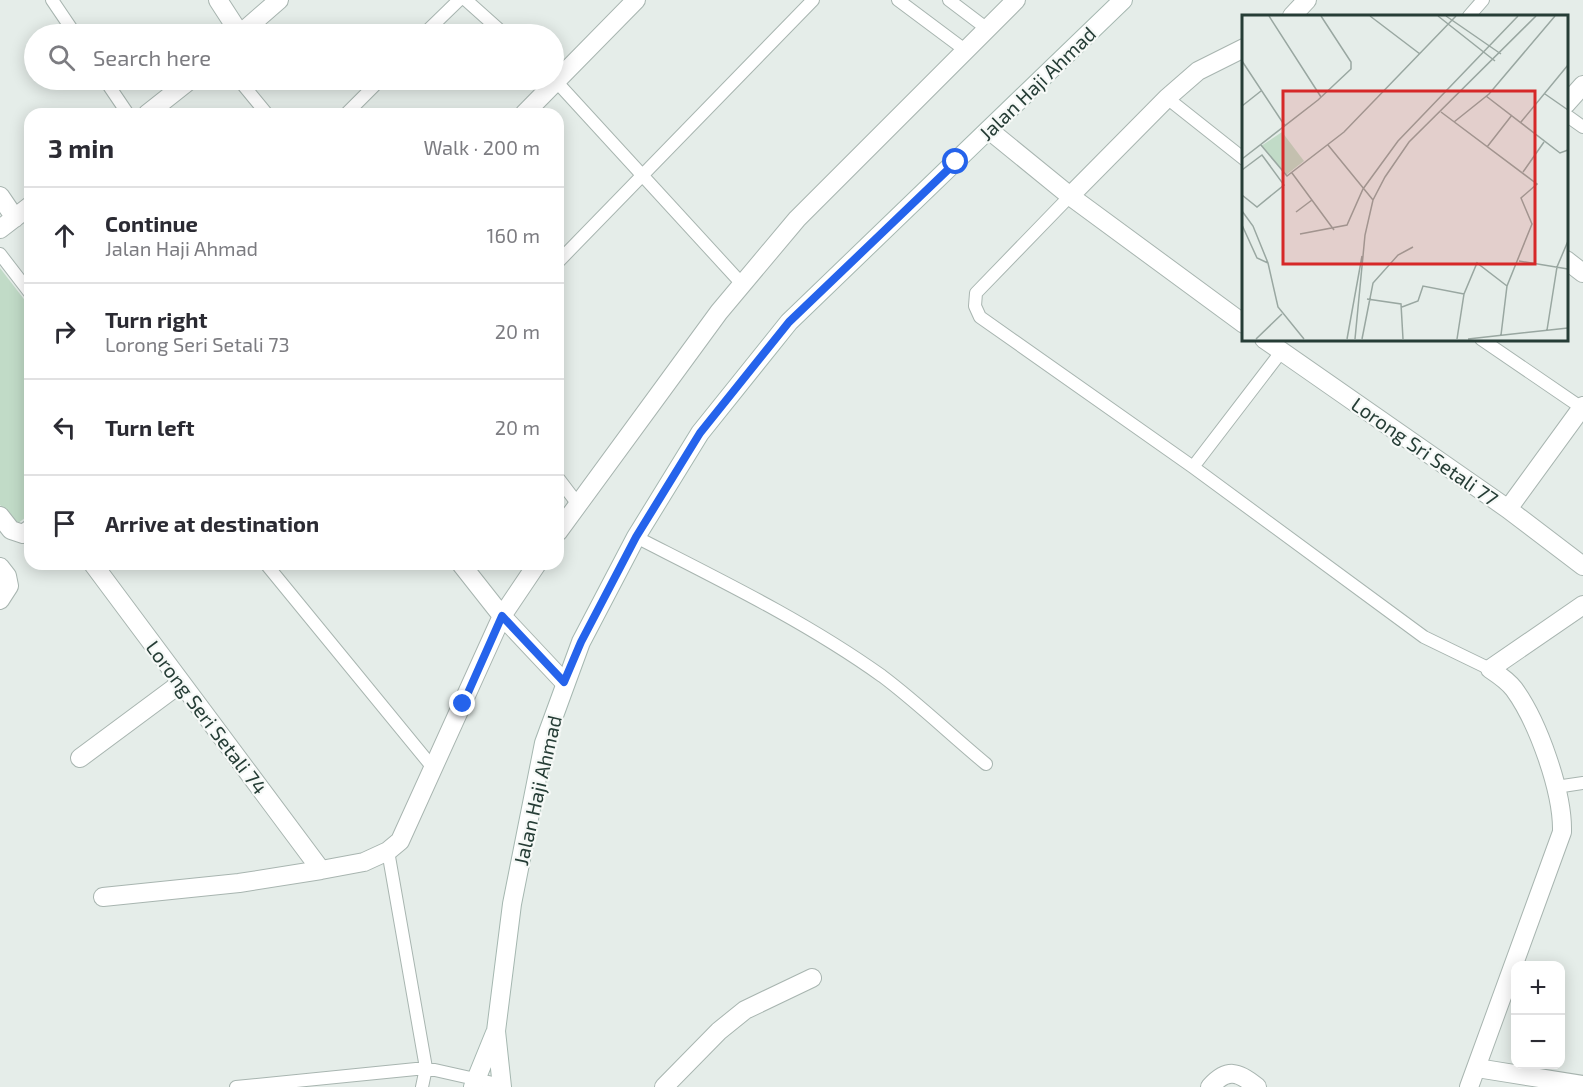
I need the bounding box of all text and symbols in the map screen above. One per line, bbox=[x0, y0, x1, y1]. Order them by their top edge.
inset map bbox=[1242, 15, 1568, 340]
street label: Jalan Haji Ahmad bbox=[974, 21, 1100, 145]
search box bbox=[24, 24, 564, 90]
icon: search bbox=[45, 41, 78, 74]
text: Search here bbox=[93, 44, 211, 70]
text: 3 min bbox=[48, 132, 114, 163]
text: Walk · 200 m bbox=[423, 135, 540, 159]
route start bbox=[942, 148, 968, 174]
text: Continue bbox=[105, 210, 198, 236]
icon: ahead bbox=[48, 219, 81, 252]
text: 160 m bbox=[487, 223, 540, 247]
text: Jalan Haji Ahmad bbox=[105, 236, 258, 260]
text: Turn right bbox=[105, 306, 207, 332]
icon: right bbox=[48, 315, 81, 348]
text: 20 m bbox=[495, 319, 540, 343]
text: Lorong Seri Setali 73 bbox=[105, 332, 290, 356]
street label: Lorong Sri Setali 77 bbox=[1347, 392, 1503, 510]
icon: left bbox=[48, 411, 81, 444]
text: Turn left bbox=[105, 414, 194, 440]
text: 20 m bbox=[495, 415, 540, 439]
icon: arrive bbox=[48, 507, 81, 540]
text: Arrive at destination bbox=[105, 510, 319, 536]
street label: Lorong Seri Setali 74 bbox=[141, 636, 273, 798]
route end bbox=[449, 690, 475, 716]
street label: Jalan Haji Ahmad bbox=[508, 713, 566, 867]
map controls bbox=[1511, 961, 1565, 1069]
button: + bbox=[1511, 961, 1565, 1015]
button: − bbox=[1511, 1015, 1565, 1069]

